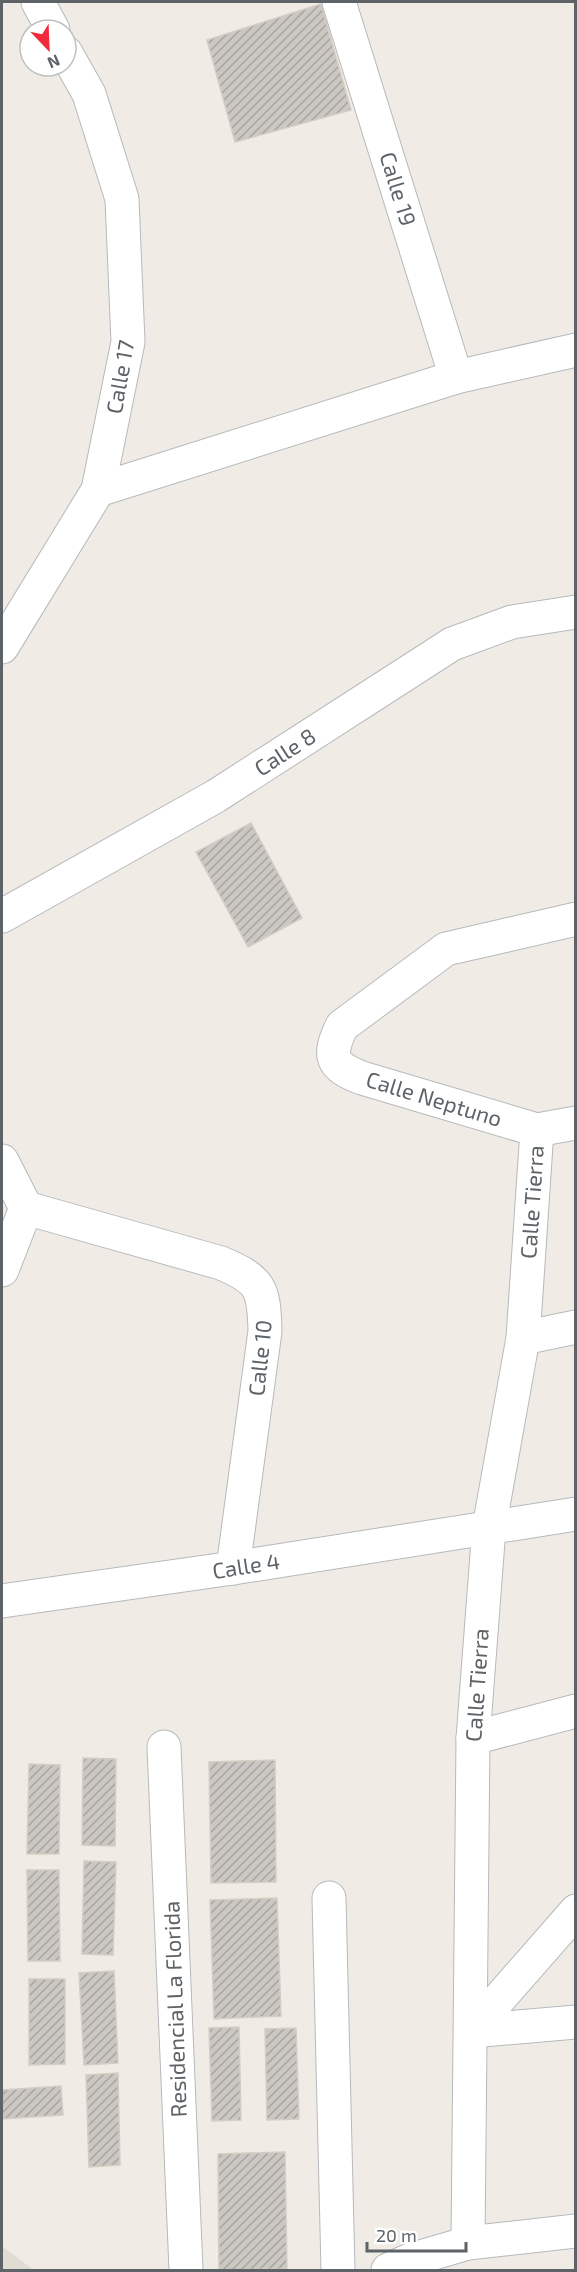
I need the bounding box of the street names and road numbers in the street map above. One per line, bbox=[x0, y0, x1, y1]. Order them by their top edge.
street label: Calle 19 bbox=[375, 149, 422, 229]
street label: Calle 17 bbox=[100, 338, 138, 416]
street label: Calle 8 bbox=[249, 722, 320, 781]
street label: Calle Neptuno bbox=[363, 1065, 505, 1131]
street label: Calle Tierra bbox=[514, 1144, 548, 1260]
street label: Calle 10 bbox=[242, 1319, 276, 1397]
street label: Calle 4 bbox=[210, 1547, 281, 1583]
street label: Calle Tierra bbox=[459, 1627, 493, 1743]
street label: Residencial La Florida bbox=[157, 1900, 191, 2118]

